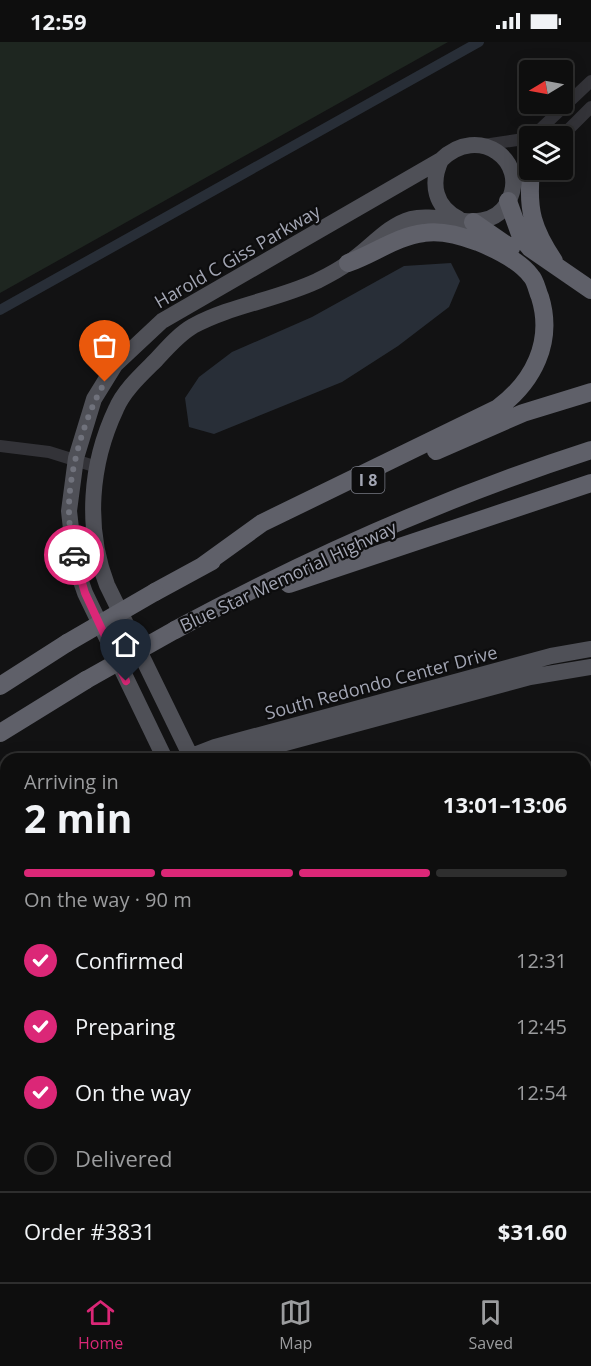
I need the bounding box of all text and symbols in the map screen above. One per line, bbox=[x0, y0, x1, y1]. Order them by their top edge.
text: 12:59 bbox=[30, 6, 87, 36]
north arrow bbox=[519, 60, 573, 114]
map controls bbox=[519, 60, 573, 180]
button: layers bbox=[519, 126, 573, 180]
street label: Harold C Giss Parkway bbox=[150, 198, 325, 313]
pin bbox=[79, 320, 130, 382]
icon: bag bbox=[88, 329, 121, 362]
road number: I 8 bbox=[352, 467, 385, 493]
street label: Blue Star Memorial Highway bbox=[176, 515, 401, 637]
courier bbox=[44, 525, 104, 585]
icon: car bbox=[58, 539, 91, 572]
pin bbox=[100, 619, 151, 681]
icon: home bbox=[109, 628, 142, 661]
street label: South Redondo Center Drive bbox=[262, 639, 500, 725]
text: Arriving in bbox=[24, 768, 119, 795]
text: 13:01–13:06 bbox=[443, 789, 567, 819]
text: 2 min bbox=[24, 791, 132, 844]
text: On the way · 90 m bbox=[24, 886, 192, 913]
icon: check bbox=[24, 944, 57, 977]
text: Confirmed bbox=[75, 945, 184, 975]
text: 12:31 bbox=[516, 947, 567, 974]
icon: check bbox=[24, 1010, 57, 1043]
text: Preparing bbox=[75, 1011, 175, 1041]
text: 12:45 bbox=[516, 1013, 567, 1040]
icon: check bbox=[24, 1076, 57, 1109]
text: On the way bbox=[75, 1077, 191, 1107]
text: 12:54 bbox=[516, 1079, 567, 1106]
text: Delivered bbox=[75, 1143, 173, 1173]
text: Order #3831 bbox=[24, 1216, 155, 1246]
text: $31.60 bbox=[498, 1216, 567, 1246]
tab: Home bbox=[78, 1296, 123, 1354]
tab: Map bbox=[279, 1296, 312, 1354]
tab: Saved bbox=[468, 1296, 513, 1354]

